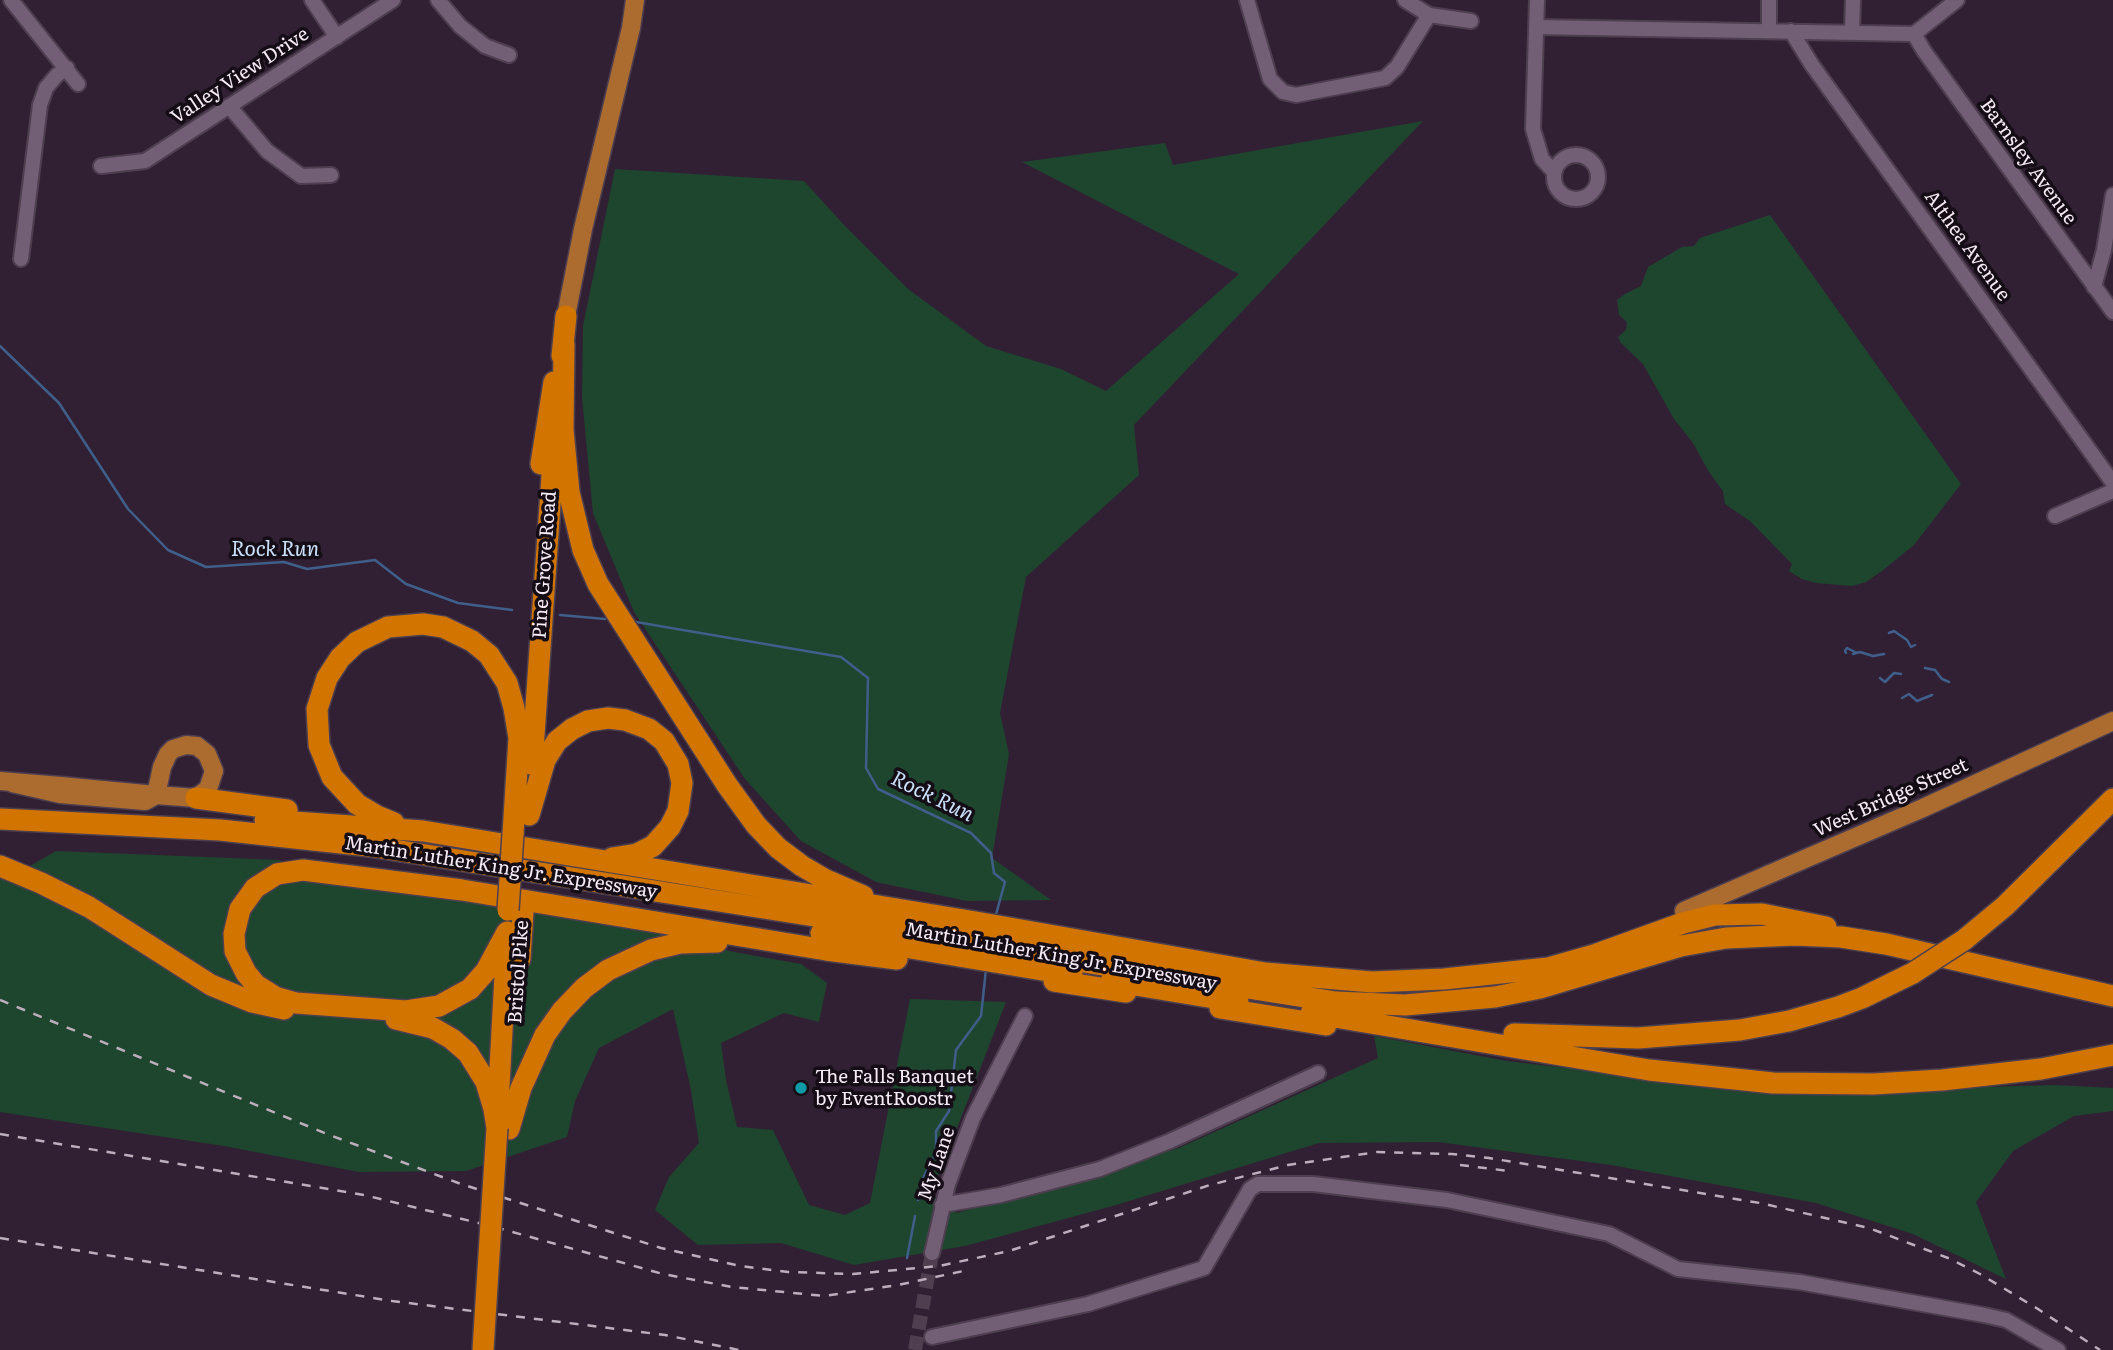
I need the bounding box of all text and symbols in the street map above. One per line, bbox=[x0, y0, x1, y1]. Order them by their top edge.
street label: Valley View Drive bbox=[167, 23, 313, 129]
street label: Barnsley Avenue bbox=[1975, 95, 2081, 229]
street label: Althea Avenue bbox=[1919, 186, 2015, 306]
street label: Pine Grove Road bbox=[528, 490, 562, 640]
water label: Rock Run bbox=[231, 537, 319, 563]
street label: West Bridge Street bbox=[1810, 754, 1972, 842]
water label: Rock Run bbox=[887, 766, 977, 828]
street label: Martin Luther King Jr. Expressway bbox=[343, 832, 659, 904]
street label: Martin Luther King Jr. Expressway bbox=[903, 918, 1219, 996]
street label: Bristol Pike bbox=[504, 919, 534, 1025]
place label: The Falls Banquet by EventRoostr bbox=[815, 1066, 974, 1110]
marker: The Falls Banquet by EventRoostr bbox=[793, 1080, 809, 1096]
street label: My Lane bbox=[914, 1124, 960, 1204]

